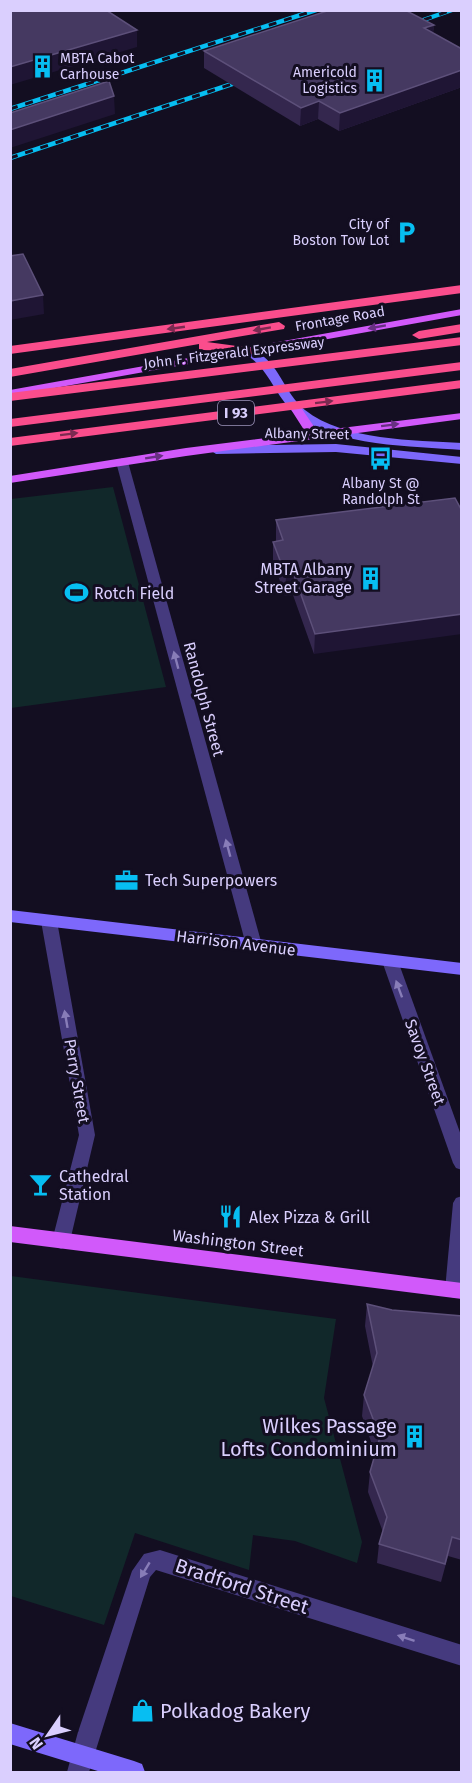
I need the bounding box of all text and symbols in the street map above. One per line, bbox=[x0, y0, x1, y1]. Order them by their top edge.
place label: MBTA Cabot Carhouse bbox=[60, 50, 135, 83]
building icon: MBTA Cabot Carhouse bbox=[29, 53, 55, 79]
place label: Americold Logistics bbox=[293, 64, 357, 97]
building icon: Americold Logistics bbox=[362, 67, 388, 93]
place label: City of Boston Tow Lot bbox=[293, 216, 390, 249]
parking icon: City of Boston Tow Lot bbox=[394, 219, 420, 245]
street label: Frontage Road bbox=[294, 303, 386, 335]
one-way arrow bbox=[166, 323, 185, 332]
one-way arrow bbox=[368, 323, 387, 332]
one-way arrow bbox=[252, 325, 271, 334]
street label: John F. Fitzgerald Expressway bbox=[143, 333, 326, 373]
one-way arrow bbox=[315, 397, 334, 407]
road number: I 93 bbox=[218, 401, 254, 425]
one-way arrow bbox=[380, 420, 399, 429]
street label: Albany Street bbox=[265, 425, 350, 443]
one-way arrow bbox=[59, 430, 78, 439]
bus stop icon: Albany St @ Randolph St bbox=[368, 446, 394, 472]
one-way arrow bbox=[145, 452, 164, 461]
place label: Albany St @ Randolph St bbox=[342, 475, 421, 508]
place label: MBTA Albany Street Garage bbox=[255, 560, 352, 597]
building icon: MBTA Albany Street Garage bbox=[357, 565, 383, 591]
sports icon: Rotch Field bbox=[63, 580, 89, 606]
place label: Rotch Field bbox=[94, 584, 174, 603]
street label: Randolph Street bbox=[180, 640, 228, 759]
one-way arrow bbox=[171, 651, 181, 669]
one-way arrow bbox=[222, 839, 232, 857]
office icon: Tech Superpowers bbox=[114, 867, 140, 893]
place label: Tech Superpowers bbox=[145, 871, 277, 890]
street label: Harrison Avenue bbox=[175, 926, 297, 960]
one-way arrow bbox=[394, 980, 404, 998]
one-way arrow bbox=[61, 1009, 70, 1028]
street label: Savoy Street bbox=[401, 1017, 449, 1108]
street label: Perry Street bbox=[60, 1037, 94, 1125]
place label: Cathedral Station bbox=[59, 1167, 129, 1204]
bar icon: Cathedral Station bbox=[28, 1172, 54, 1198]
restaurant icon: Alex Pizza & Grill bbox=[218, 1204, 244, 1230]
place label: Alex Pizza & Grill bbox=[249, 1208, 370, 1227]
street label: Washington Street bbox=[171, 1226, 305, 1261]
place label: Wilkes Passage Lofts Condominium bbox=[221, 1414, 397, 1461]
building icon: Wilkes Passage Lofts Condominium bbox=[402, 1424, 428, 1450]
street label: Bradford Street bbox=[172, 1553, 312, 1619]
one-way arrow bbox=[140, 1562, 150, 1579]
one-way arrow bbox=[397, 1633, 415, 1642]
shop icon: Polkadog Bakery bbox=[129, 1698, 155, 1724]
place label: Polkadog Bakery bbox=[160, 1699, 310, 1723]
north arrow bbox=[18, 1705, 78, 1765]
text: N bbox=[25, 1734, 47, 1753]

